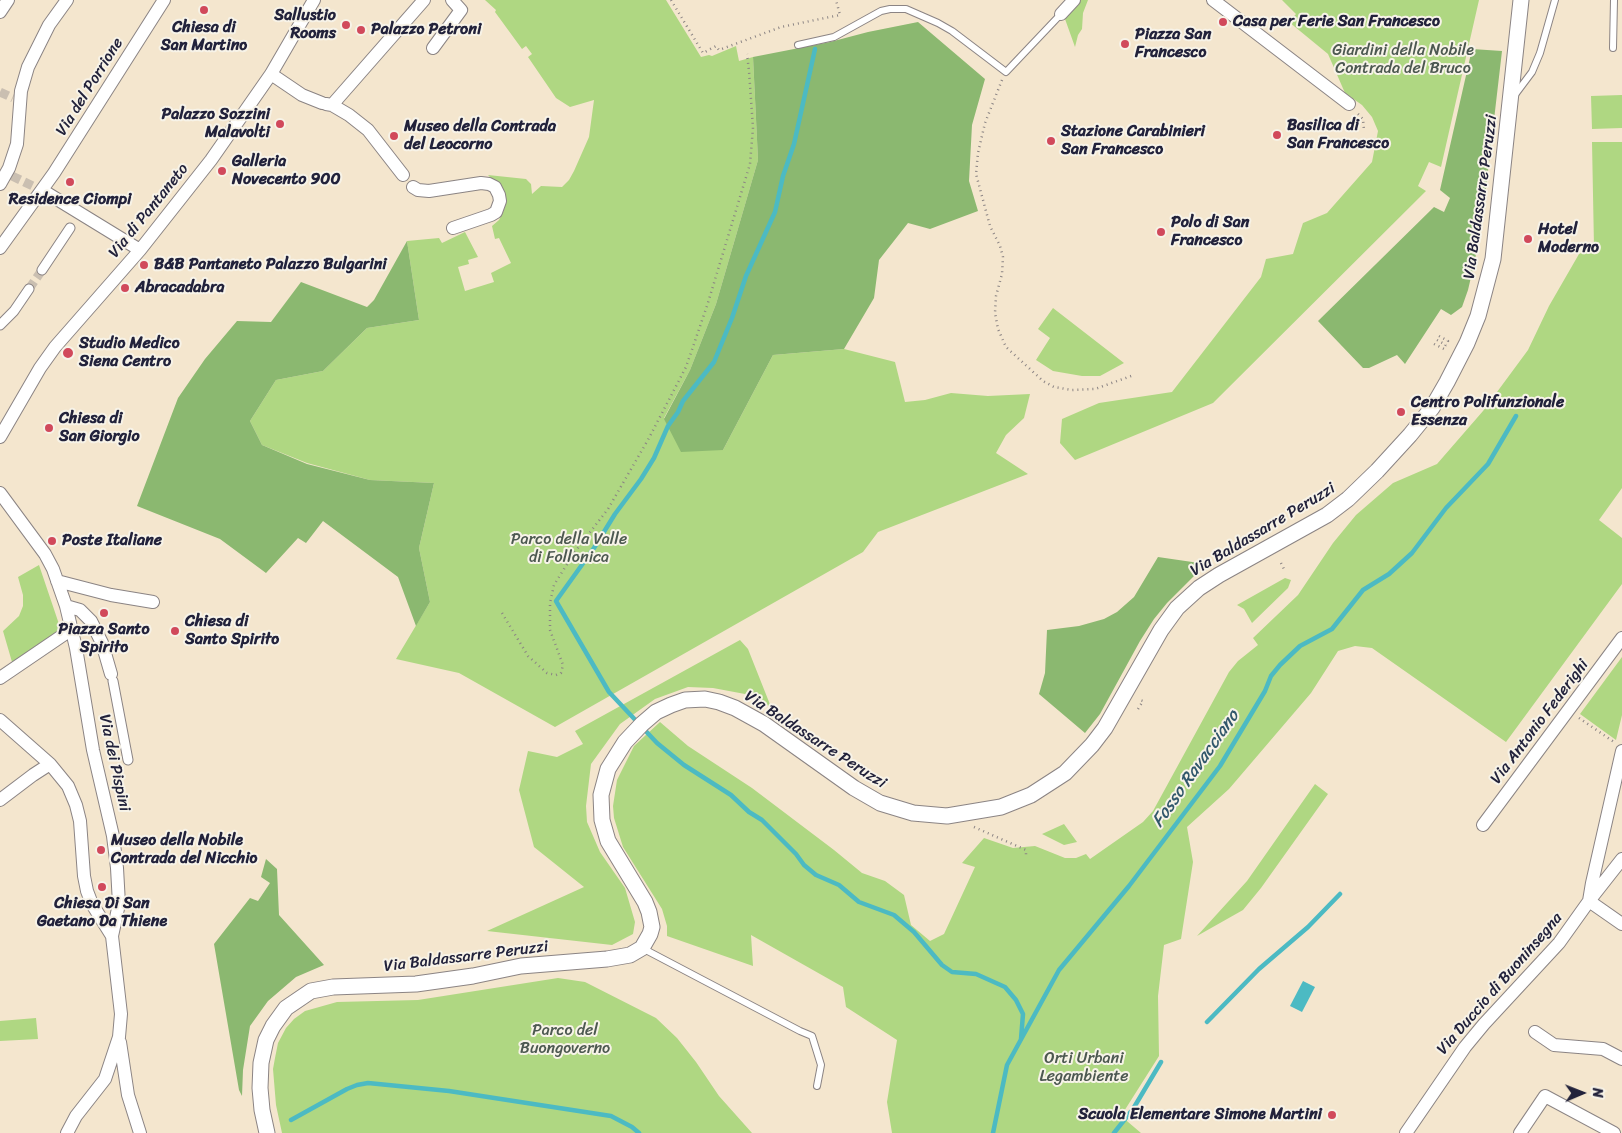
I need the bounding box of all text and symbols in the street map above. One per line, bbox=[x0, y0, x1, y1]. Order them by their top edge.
marker: Chiesa di San Martino bbox=[198, 4, 210, 16]
place label: Sallustio Rooms bbox=[274, 6, 336, 44]
place label: Casa per Ferie San Francesco bbox=[1233, 12, 1440, 32]
marker: Casa per Ferie San Francesco bbox=[1217, 16, 1229, 28]
place label: Chiesa di San Martino bbox=[161, 18, 247, 56]
marker: Sallustio Rooms bbox=[340, 19, 352, 31]
place label: Palazzo Petroni bbox=[371, 20, 481, 40]
marker: Palazzo Petroni bbox=[355, 24, 367, 36]
place label: Piazza San Francesco bbox=[1135, 25, 1211, 63]
street label: Via del Porrione bbox=[52, 35, 128, 139]
marker: Piazza San Francesco bbox=[1119, 38, 1131, 50]
park label: Giardini della Nobile Contrada del Bruco bbox=[1332, 41, 1474, 79]
place label: Palazzo Sozzini Malavolti bbox=[161, 105, 270, 143]
street label: Via Baldassarre Peruzzi bbox=[1460, 114, 1502, 280]
place label: Basilica di San Francesco bbox=[1287, 116, 1389, 154]
place label: Museo della Contrada del Leocorno bbox=[404, 117, 556, 155]
marker: Palazzo Sozzini Malavolti bbox=[274, 118, 286, 130]
place label: Stazione Carabinieri San Francesco bbox=[1061, 122, 1205, 160]
marker: Basilica di San Francesco bbox=[1271, 129, 1283, 141]
marker: Museo della Contrada del Leocorno bbox=[388, 130, 400, 142]
marker: Stazione Carabinieri San Francesco bbox=[1045, 135, 1057, 147]
place label: Galleria Novecento 900 bbox=[232, 152, 341, 190]
street label: Via di Pantaneto bbox=[105, 160, 193, 262]
marker: Galleria Novecento 900 bbox=[216, 165, 228, 177]
marker: Residence Ciompi bbox=[64, 176, 76, 188]
place label: Residence Ciompi bbox=[9, 190, 131, 210]
place label: Polo di San Francesco bbox=[1171, 213, 1249, 251]
place label: Hotel Moderno bbox=[1538, 220, 1599, 258]
marker: Polo di San Francesco bbox=[1155, 226, 1167, 238]
marker: Hotel Moderno bbox=[1522, 233, 1534, 245]
place label: B&B Pantaneto Palazzo Bulgarini bbox=[154, 255, 387, 275]
marker: B&B Pantaneto Palazzo Bulgarini bbox=[138, 259, 150, 271]
place label: Abracadabra bbox=[135, 278, 224, 298]
marker: Abracadabra bbox=[119, 282, 131, 294]
place label: Studio Medico Siena Centro bbox=[79, 334, 180, 372]
marker: Studio Medico Siena Centro bbox=[61, 346, 75, 360]
place label: Centro Polifunzionale Essenza bbox=[1411, 393, 1564, 431]
marker: Centro Polifunzionale Essenza bbox=[1395, 406, 1407, 418]
place label: Chiesa di San Giorgio bbox=[59, 409, 140, 447]
marker: Chiesa di San Giorgio bbox=[43, 422, 55, 434]
street label: Via Baldassarre Peruzzi bbox=[1187, 479, 1339, 581]
park label: Parco della Valle di Follonica bbox=[511, 530, 627, 568]
place label: Poste Italiane bbox=[62, 531, 162, 551]
marker: Poste Italiane bbox=[46, 535, 58, 547]
marker: Piazza Santo Spirito bbox=[98, 607, 110, 619]
place label: Chiesa di Santo Spirito bbox=[185, 612, 279, 650]
place label: Piazza Santo Spirito bbox=[58, 620, 150, 658]
marker: Chiesa di Santo Spirito bbox=[169, 625, 181, 637]
street label: Via Antonio Federighi bbox=[1487, 656, 1593, 788]
street label: Via Baldassarre Peruzzi bbox=[740, 687, 890, 793]
water label: Fosso Ravacciano bbox=[1148, 706, 1244, 832]
street label: Via dei Pispini bbox=[94, 713, 134, 813]
place label: Museo della Nobile Contrada del Nicchio bbox=[111, 831, 258, 869]
marker: Museo della Nobile Contrada del Nicchio bbox=[95, 844, 107, 856]
marker: Chiesa Di San Gaetano Da Thiene bbox=[96, 881, 108, 893]
place label: Chiesa Di San Gaetano Da Thiene bbox=[37, 894, 167, 932]
street label: Via Duccio di Buoninsegna bbox=[1433, 909, 1567, 1059]
street label: Via Baldassarre Peruzzi bbox=[383, 937, 549, 977]
park label: Parco del Buongoverno bbox=[520, 1021, 610, 1059]
park label: Orti Urbani Legambiente bbox=[1039, 1049, 1129, 1087]
north arrow bbox=[1557, 1068, 1607, 1118]
text: N bbox=[1585, 1088, 1610, 1098]
place label: Scuola Elementare Simone Martini bbox=[1078, 1105, 1322, 1125]
marker: Scuola Elementare Simone Martini bbox=[1326, 1109, 1338, 1121]

